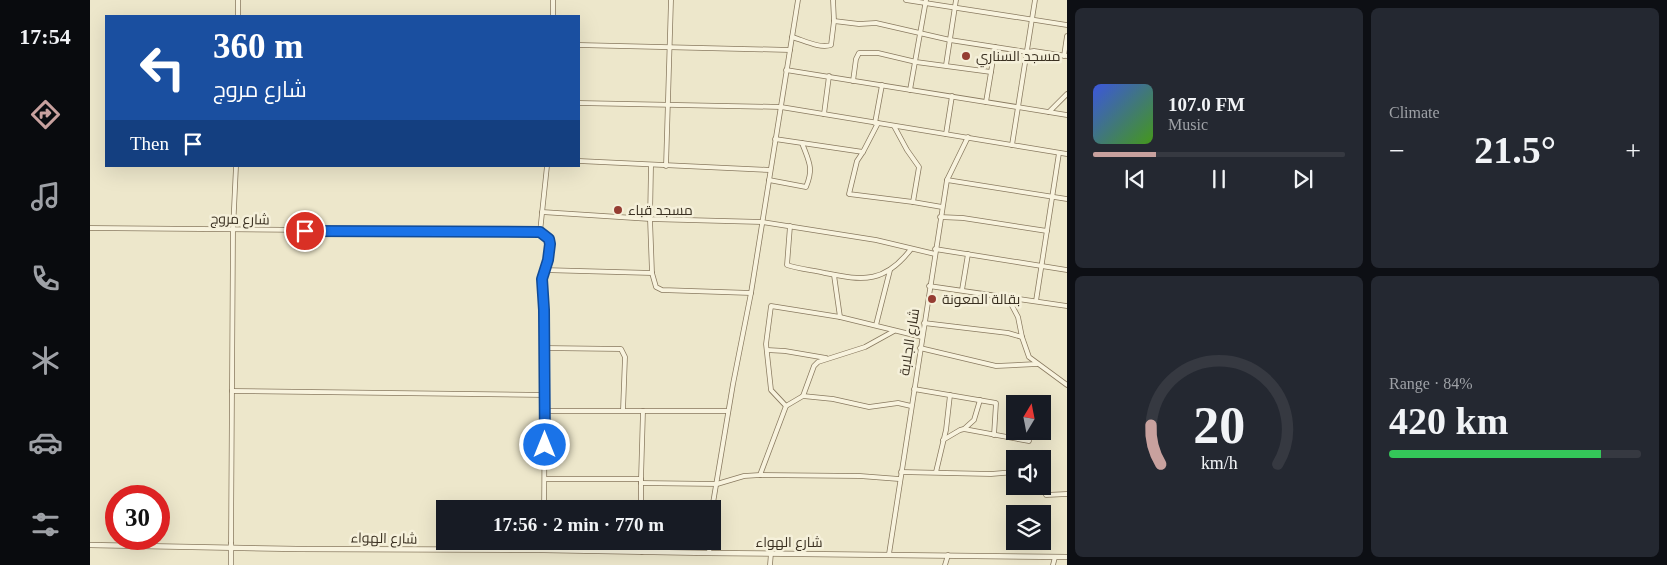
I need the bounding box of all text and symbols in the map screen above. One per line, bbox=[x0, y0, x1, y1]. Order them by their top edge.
text: 17:54 bbox=[19, 24, 71, 49]
text: 360 m bbox=[213, 27, 303, 66]
icon: left bbox=[130, 35, 195, 100]
place label: مسجد السناري bbox=[976, 49, 1061, 68]
marker: مسجد السناري bbox=[960, 50, 972, 62]
text: شارع مروج bbox=[213, 77, 307, 102]
text: 107.0 FM bbox=[1168, 94, 1245, 115]
icon: directions bbox=[28, 97, 63, 132]
text: Climate bbox=[1389, 104, 1440, 121]
text: Music bbox=[1168, 116, 1208, 133]
text: 21.5° bbox=[1474, 129, 1556, 171]
icon: arrive bbox=[179, 130, 207, 158]
text: Then bbox=[130, 133, 169, 154]
text: − bbox=[1389, 135, 1405, 166]
text: + bbox=[1625, 135, 1641, 166]
icon: previous bbox=[1121, 165, 1149, 193]
icon: pause bbox=[1205, 165, 1233, 193]
icon: next bbox=[1289, 165, 1317, 193]
icon: music bbox=[28, 179, 63, 214]
place label: مسجد قباء bbox=[628, 203, 693, 218]
marker: مسجد قباء bbox=[612, 204, 624, 216]
pin bbox=[284, 210, 326, 252]
street label: شارع مروج bbox=[210, 211, 270, 229]
icon: arrive bbox=[291, 217, 319, 245]
icon: phone bbox=[28, 261, 63, 296]
place label: بقالة المعونة bbox=[942, 292, 1020, 307]
marker: بقالة المعونة bbox=[926, 293, 938, 305]
street label: شارع الجلابة bbox=[897, 307, 923, 377]
icon: climate bbox=[28, 343, 63, 378]
text: Range · 84% bbox=[1389, 375, 1473, 392]
north arrow bbox=[1006, 395, 1051, 440]
map controls bbox=[1006, 395, 1051, 550]
text: 20 bbox=[1193, 397, 1245, 454]
text: 420 km bbox=[1389, 400, 1508, 442]
position arrow bbox=[518, 418, 570, 470]
icon: car bbox=[28, 425, 63, 460]
button: sound bbox=[1006, 450, 1051, 495]
text: km/h bbox=[1201, 453, 1237, 473]
speed limit sign: 30 bbox=[105, 485, 170, 550]
button: layers bbox=[1006, 505, 1051, 550]
icon: filters bbox=[28, 507, 63, 542]
text: 17:56 · 2 min · 770 m bbox=[493, 514, 664, 535]
street label: شارع الهواء bbox=[350, 530, 418, 548]
street label: شارع الهواء bbox=[756, 535, 822, 551]

